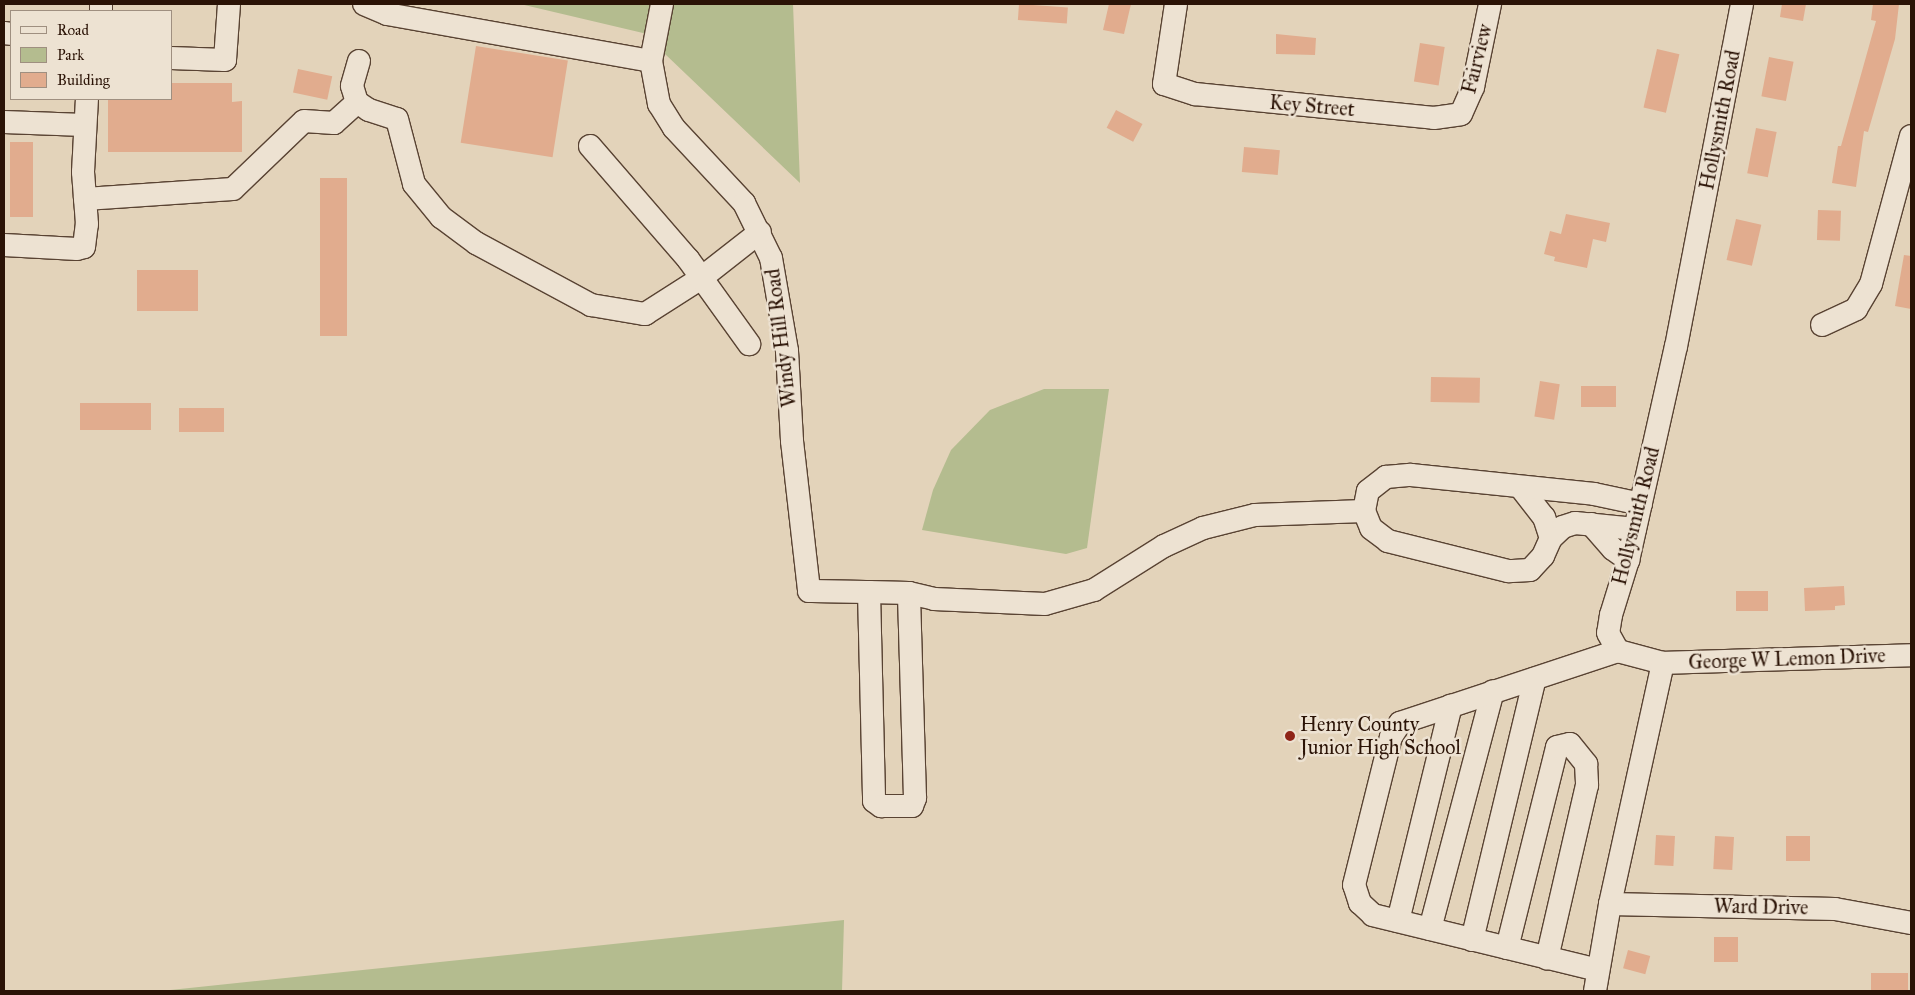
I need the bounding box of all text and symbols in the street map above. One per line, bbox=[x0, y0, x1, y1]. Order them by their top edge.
legend bbox=[10, 10, 172, 100]
text: Road bbox=[57, 21, 89, 39]
street label: Fairview bbox=[1457, 22, 1497, 96]
text: Park bbox=[57, 46, 84, 64]
street label: Hollysmith Road bbox=[1695, 48, 1745, 192]
text: Building bbox=[57, 71, 110, 89]
street label: Key Street bbox=[1268, 90, 1356, 122]
street label: Windy Hill Road bbox=[761, 267, 801, 409]
street label: Hollysmith Road bbox=[1607, 444, 1665, 588]
street label: George W Lemon Drive bbox=[1688, 644, 1886, 674]
place label: Henry County Junior High School bbox=[1300, 712, 1461, 759]
marker: Henry County Junior High School bbox=[1284, 730, 1296, 742]
street label: Ward Drive bbox=[1714, 894, 1808, 920]

